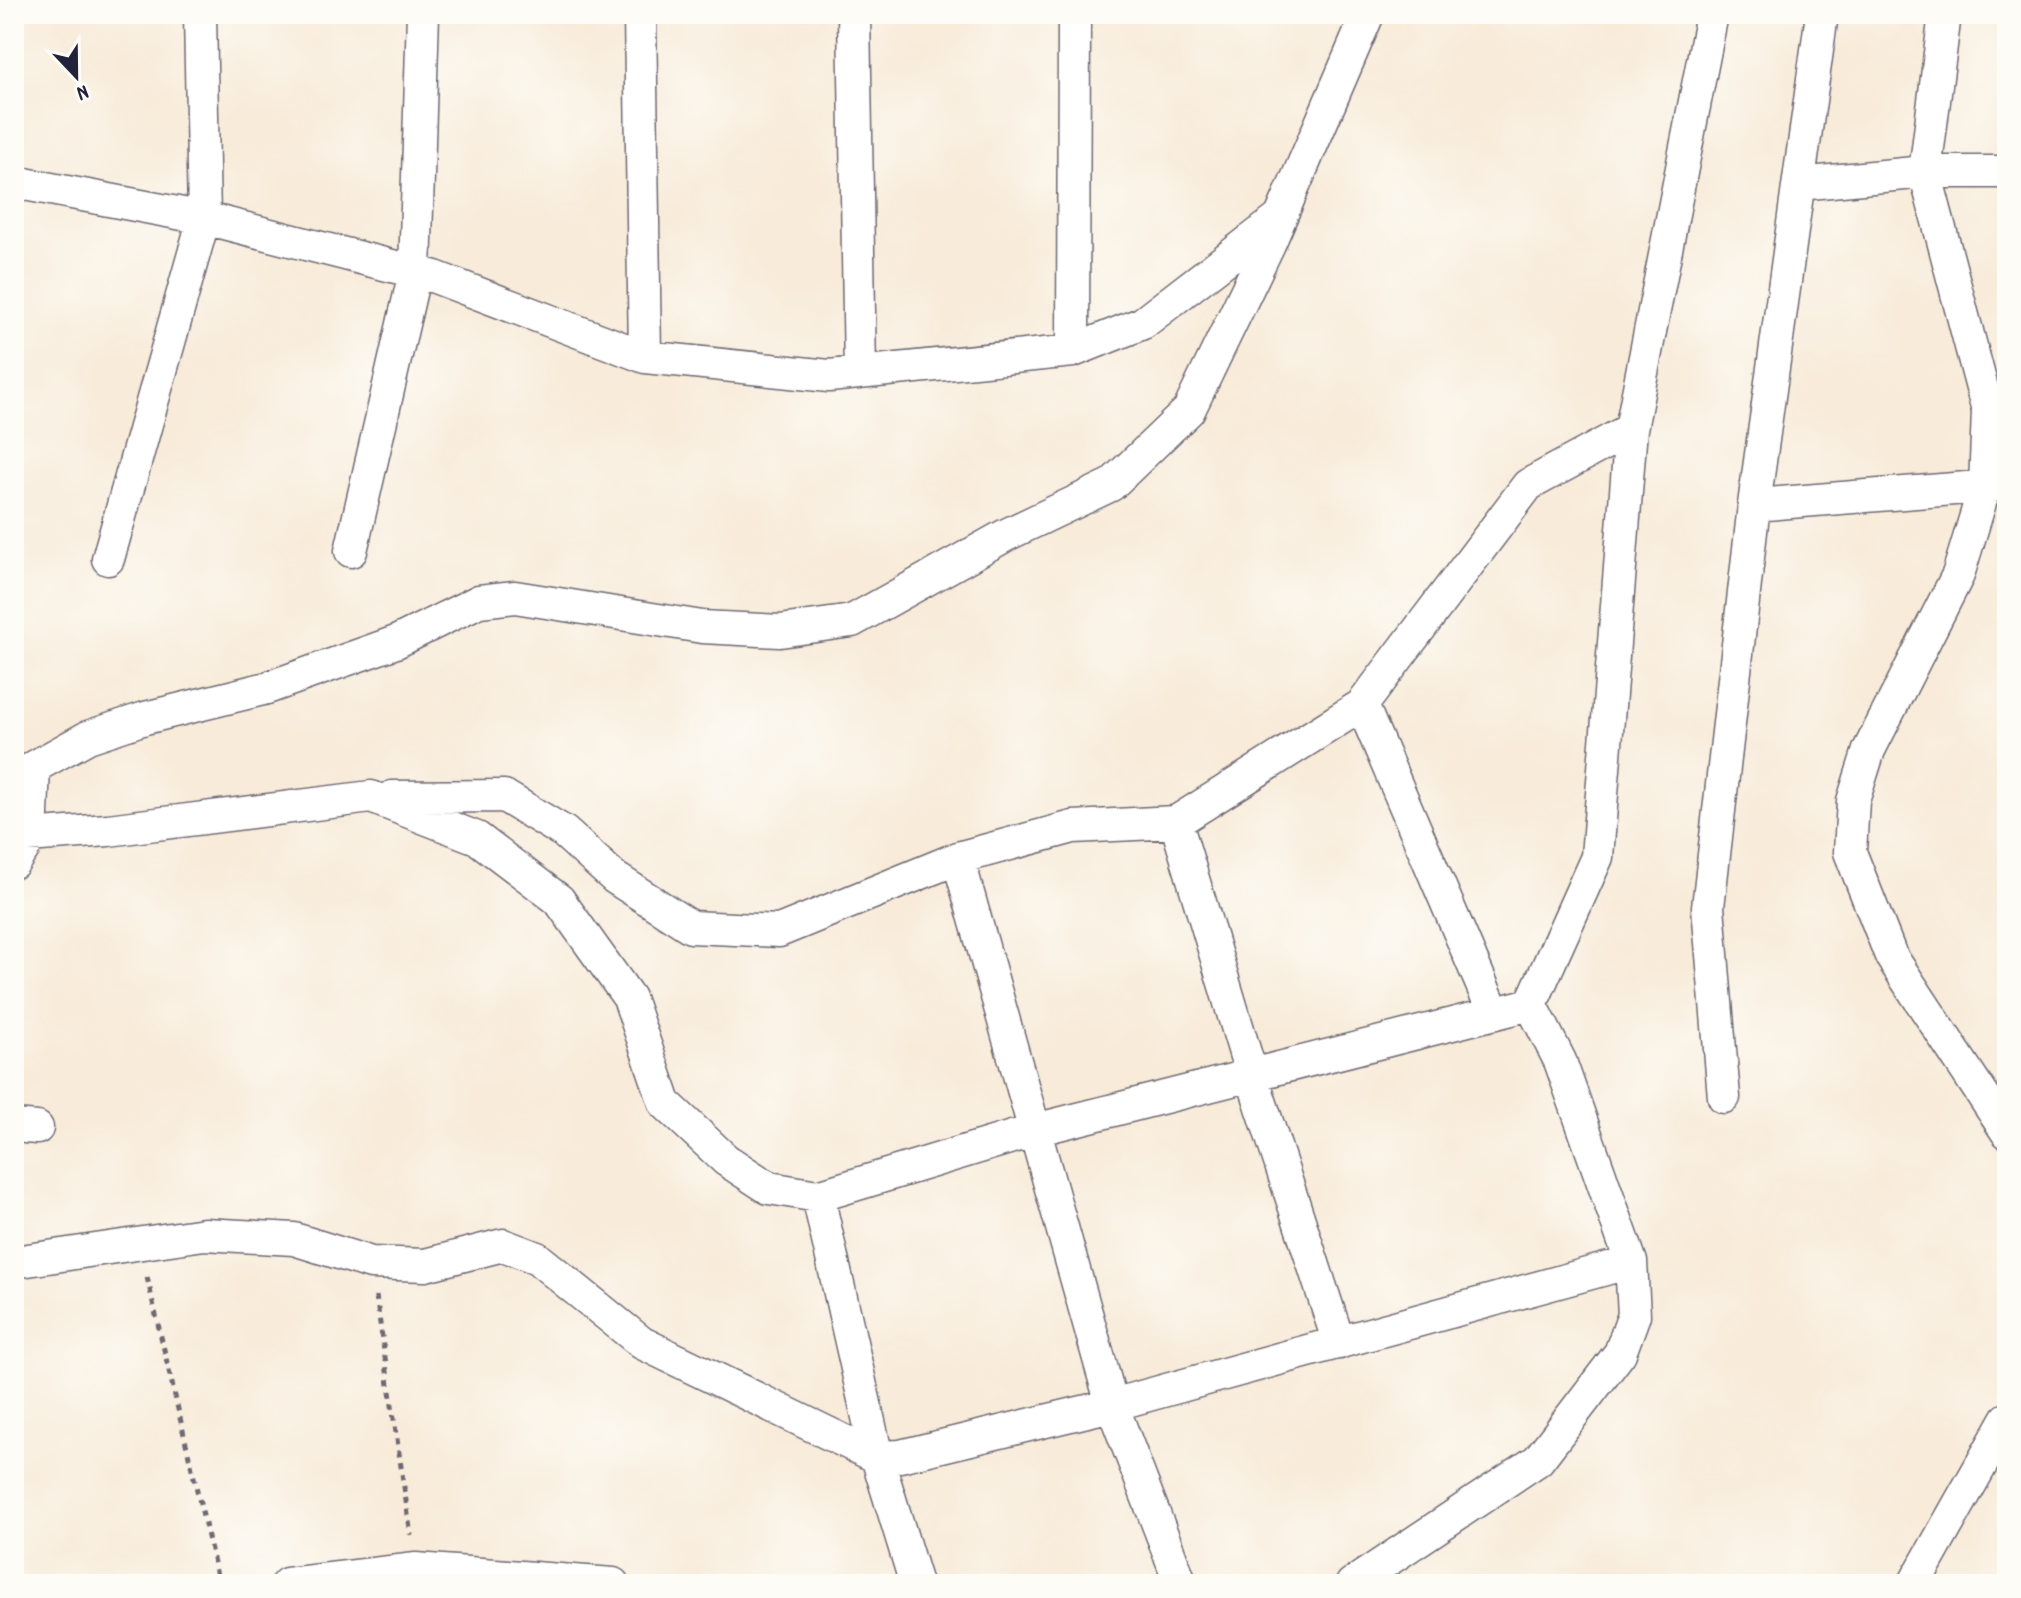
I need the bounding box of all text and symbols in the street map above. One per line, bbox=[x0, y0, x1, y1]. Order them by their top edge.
north arrow bbox=[36, 36, 116, 116]
text: N bbox=[71, 75, 93, 108]

